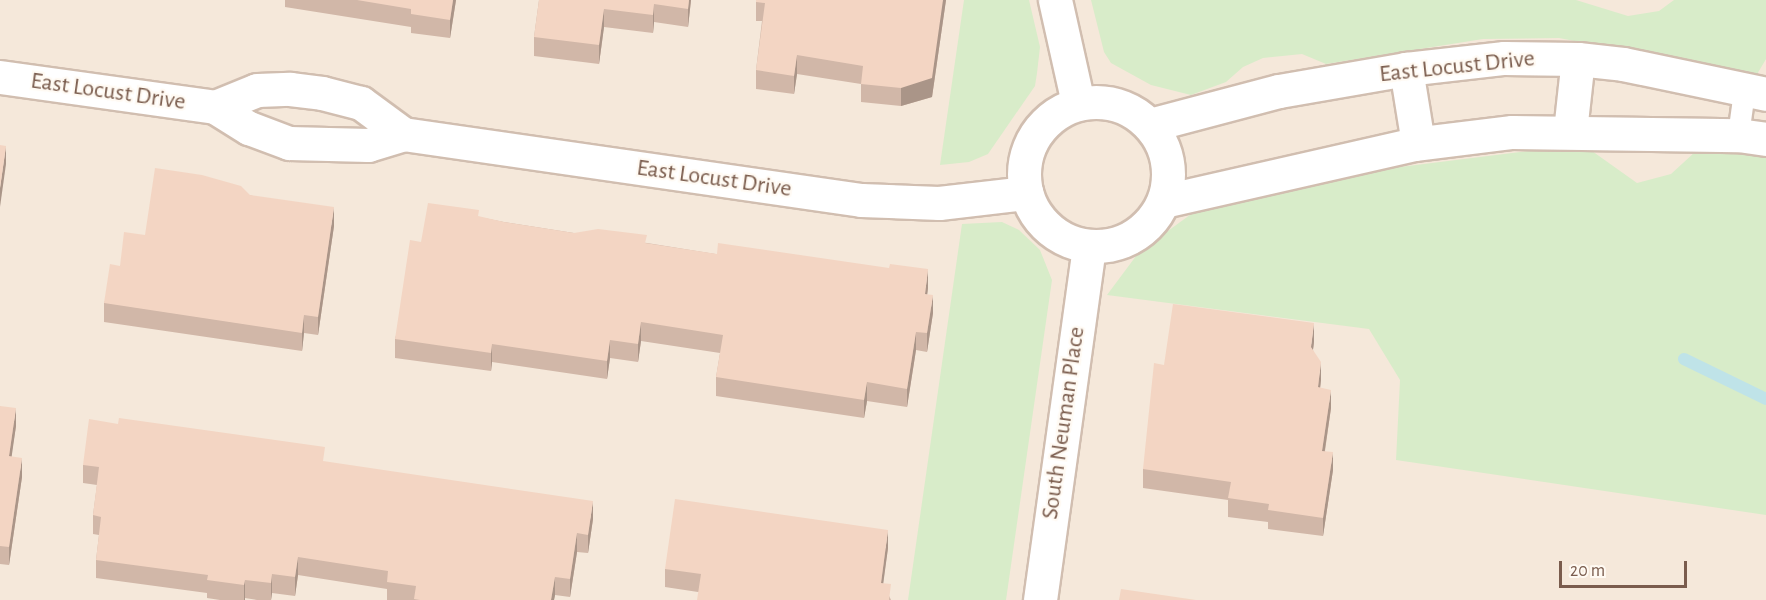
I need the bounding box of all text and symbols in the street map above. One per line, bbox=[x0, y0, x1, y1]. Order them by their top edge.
street label: East Locust Drive bbox=[1378, 45, 1536, 89]
street label: East Locust Drive bbox=[29, 67, 187, 117]
street label: East Locust Drive bbox=[635, 154, 793, 204]
street label: South Neuman Place bbox=[1036, 325, 1092, 521]
scale bar bbox=[1562, 549, 1690, 587]
text: 20 m bbox=[1570, 562, 1605, 580]

